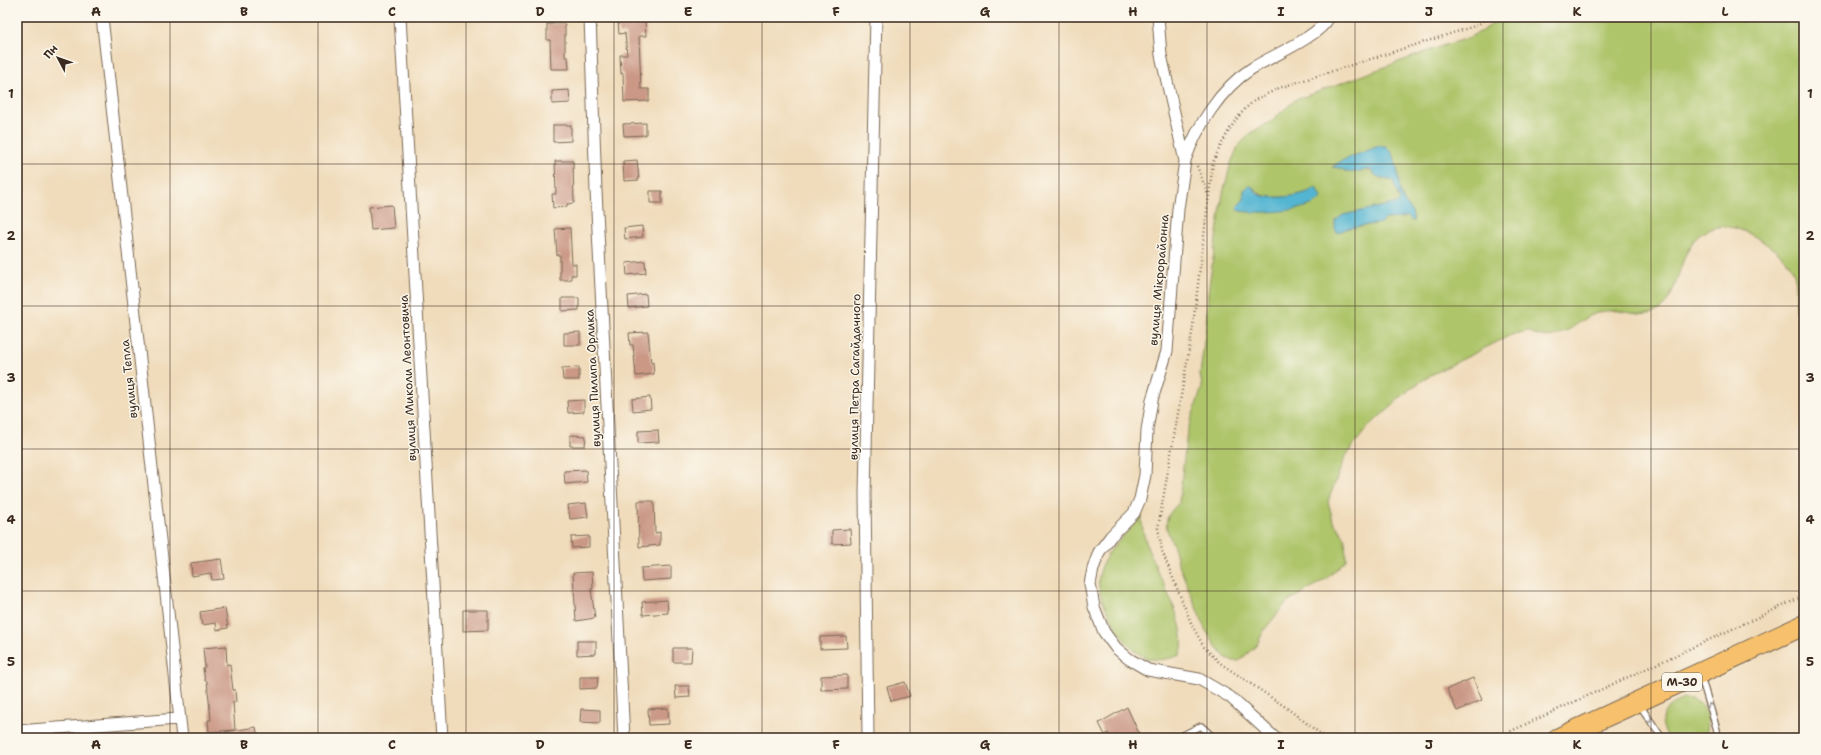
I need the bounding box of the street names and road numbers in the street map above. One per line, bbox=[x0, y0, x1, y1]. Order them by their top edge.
street label: вулиця Мікрорайонна bbox=[1145, 213, 1173, 346]
street label: вулиця Миколи Леонтовича bbox=[396, 294, 420, 462]
street label: вулиця Петра Сагайдачного bbox=[846, 294, 864, 460]
street label: вулиця Пилипа Орлика bbox=[581, 308, 605, 447]
street label: вулиця Тепла bbox=[117, 338, 141, 419]
road number: М-30 bbox=[1662, 673, 1702, 691]

